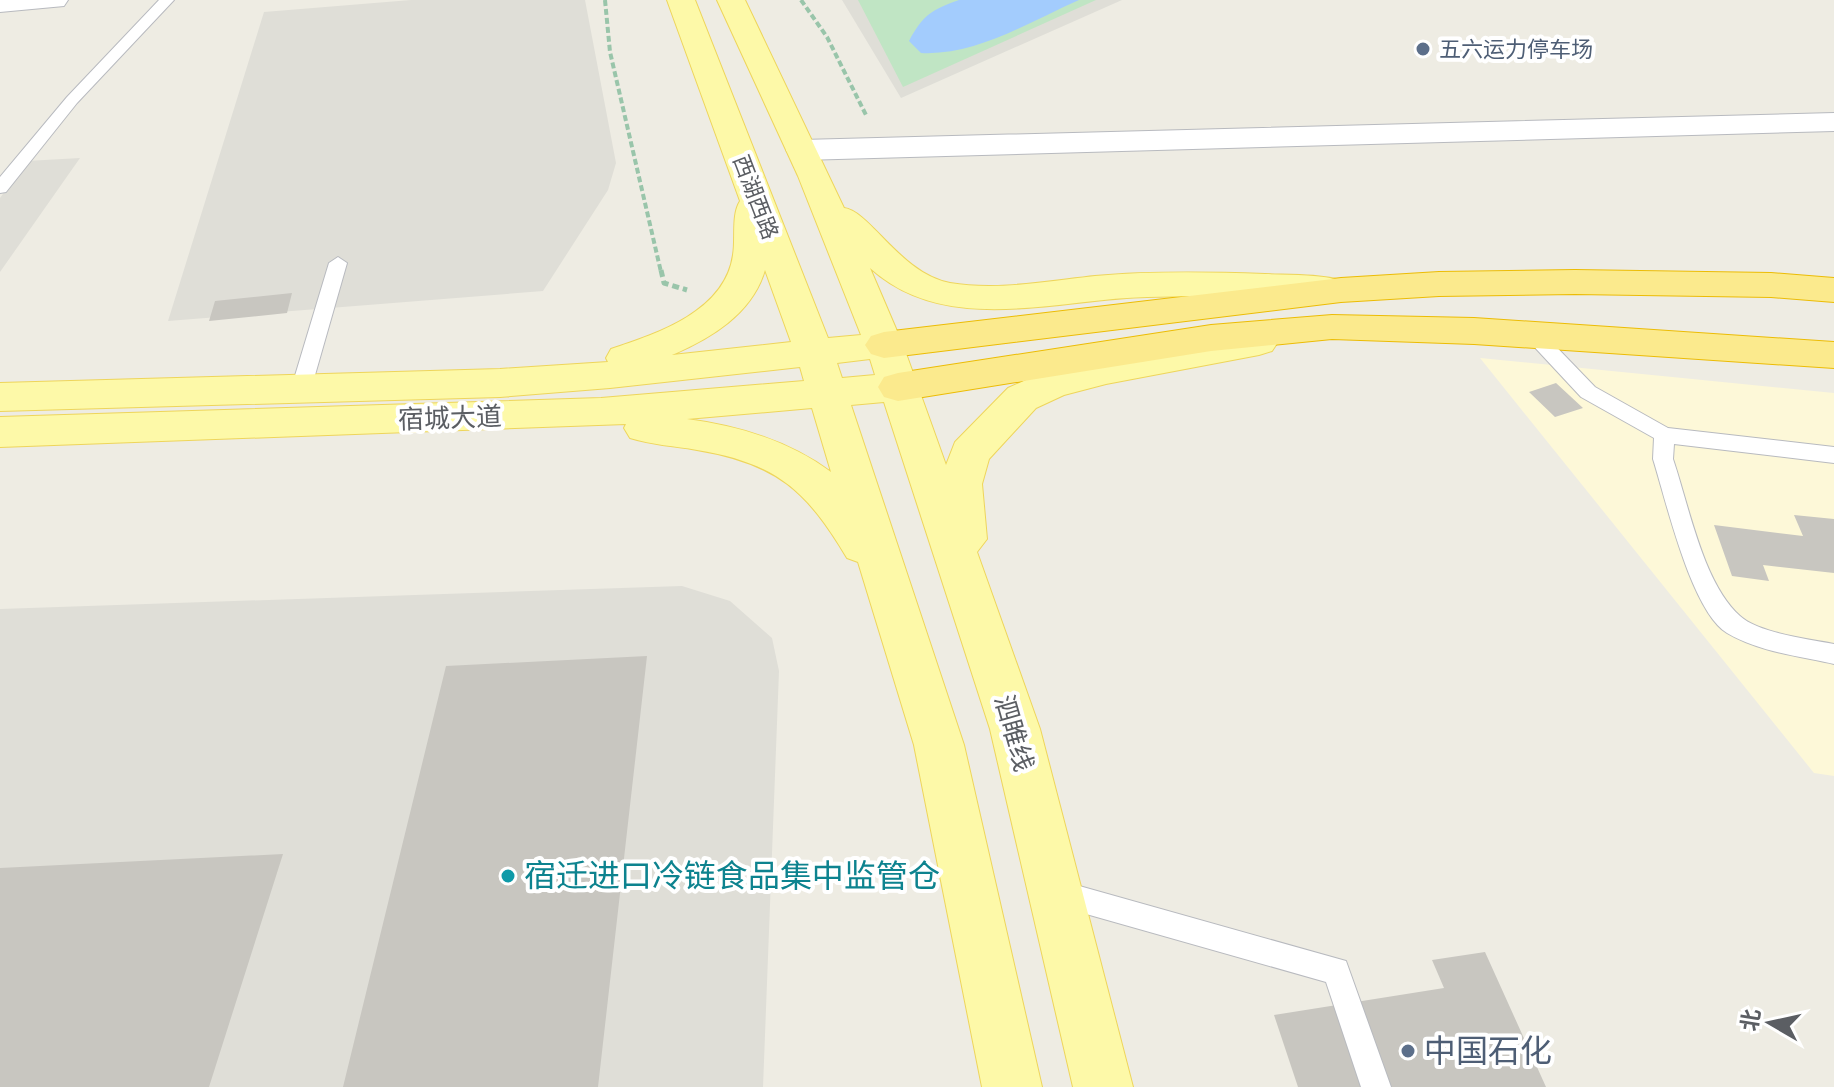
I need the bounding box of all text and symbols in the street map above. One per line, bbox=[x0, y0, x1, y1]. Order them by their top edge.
place label: 五六运力停车场 bbox=[1439, 37, 1593, 63]
marker: 五六运力停车场 bbox=[1414, 40, 1432, 58]
street label: 西湖西路 bbox=[727, 152, 783, 243]
street label: 宿城大道 bbox=[398, 401, 503, 436]
street label: 泗睢线 bbox=[988, 691, 1039, 775]
place label: 宿迁进口冷链食品集中监管仓 bbox=[524, 858, 940, 895]
marker: 宿迁进口冷链食品集中监管仓 bbox=[499, 867, 517, 885]
north arrow bbox=[1730, 983, 1810, 1063]
text: 北 bbox=[1737, 1007, 1766, 1033]
place label: 中国石化 bbox=[1424, 1033, 1552, 1070]
marker: 中国石化 bbox=[1399, 1042, 1417, 1060]

